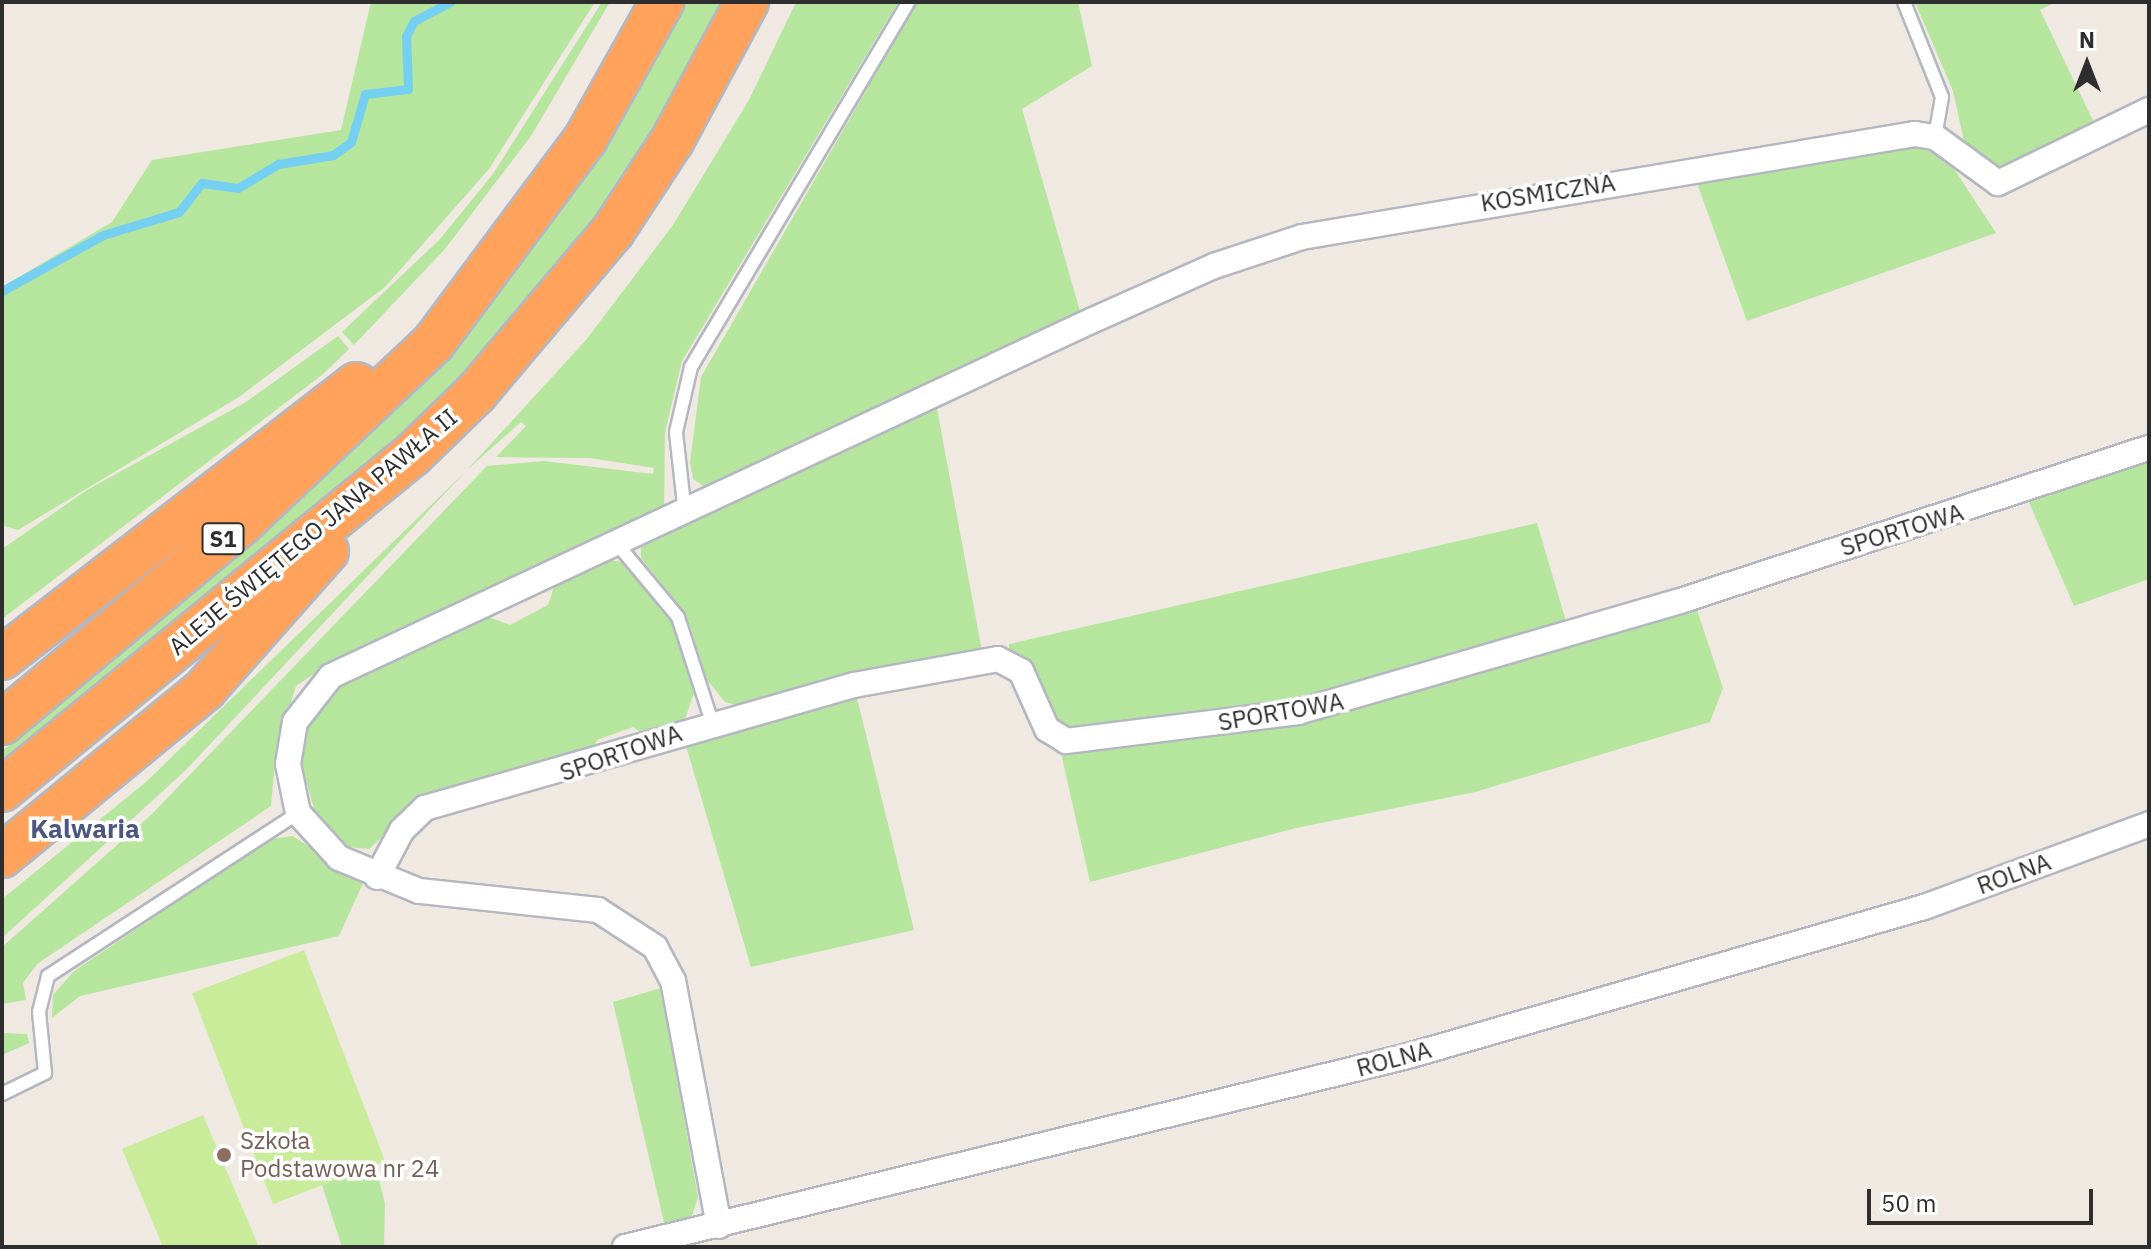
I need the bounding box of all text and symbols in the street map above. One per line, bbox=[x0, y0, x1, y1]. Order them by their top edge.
north arrow bbox=[2047, 24, 2127, 104]
text: N bbox=[2079, 25, 2095, 54]
street label: KOSMICZNA bbox=[1479, 168, 1617, 218]
street label: ALEJE ŚWIĘTEGO JANA PAWŁA II bbox=[163, 403, 463, 661]
street label: SPORTOWA bbox=[1837, 498, 1967, 562]
road number: S1 bbox=[201, 521, 245, 557]
street label: SPORTOWA bbox=[1216, 687, 1346, 737]
street label: SPORTOWA bbox=[556, 719, 686, 787]
district label: Kalwaria bbox=[30, 813, 140, 845]
street label: ROLNA bbox=[1973, 847, 2055, 901]
street label: ROLNA bbox=[1353, 1035, 1435, 1083]
place label: Szkoła Podstawowa nr 24 bbox=[240, 1127, 439, 1183]
marker: Szkoła Podstawowa nr 24 bbox=[215, 1146, 233, 1164]
scale bar bbox=[1871, 1173, 2097, 1223]
text: 50 m bbox=[1881, 1187, 1936, 1219]

